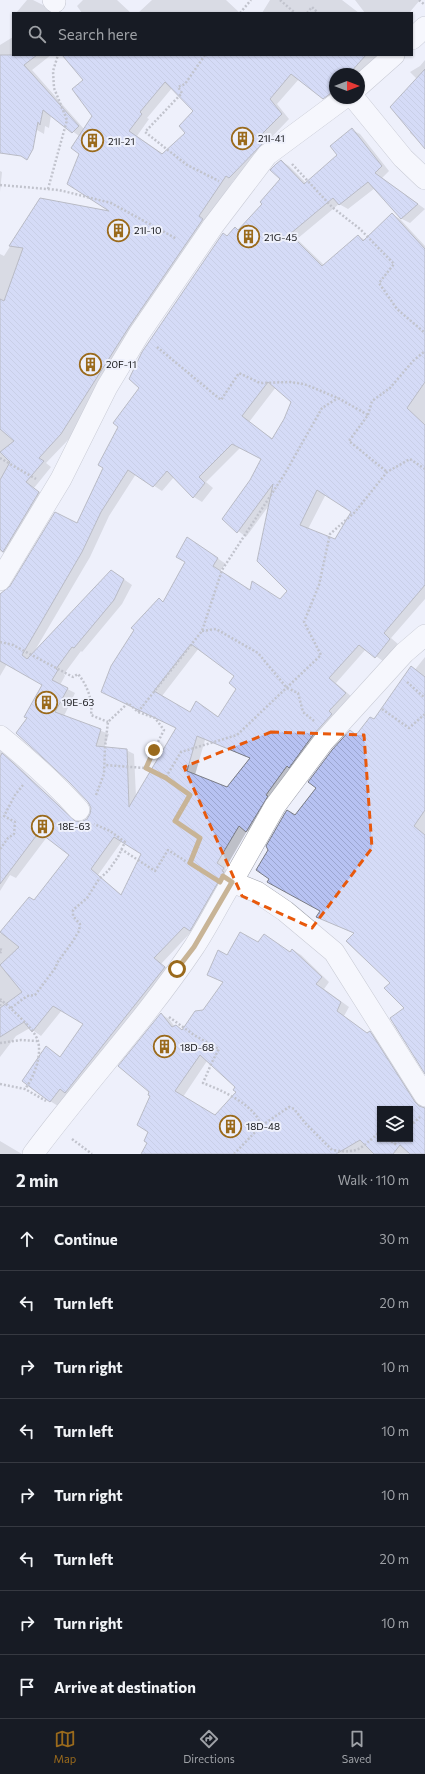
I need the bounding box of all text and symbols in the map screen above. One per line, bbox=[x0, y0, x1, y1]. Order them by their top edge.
search box bbox=[12, 12, 413, 56]
icon: search bbox=[26, 23, 48, 45]
text: Search here bbox=[58, 25, 137, 43]
north arrow bbox=[329, 68, 365, 104]
building icon: 21I-41 bbox=[230, 125, 256, 151]
building icon: 21I-21 bbox=[80, 128, 106, 154]
place label: 21I-41 bbox=[258, 132, 285, 144]
place label: 21I-21 bbox=[108, 135, 135, 147]
building icon: 21I-10 bbox=[105, 217, 131, 243]
place label: 21I-10 bbox=[134, 224, 162, 236]
building icon: 21G-45 bbox=[235, 224, 261, 250]
place label: 21G-45 bbox=[264, 231, 297, 243]
building icon: 20F-11 bbox=[77, 351, 103, 377]
place label: 20F-11 bbox=[106, 358, 136, 370]
building icon: 19E-63 bbox=[33, 689, 59, 715]
place label: 19E-63 bbox=[62, 696, 95, 708]
route end bbox=[145, 741, 163, 759]
building icon: 18E-63 bbox=[29, 813, 55, 839]
place label: 18E-63 bbox=[58, 820, 91, 832]
route start bbox=[168, 960, 186, 978]
building icon: 18D-68 bbox=[152, 1034, 178, 1060]
place label: 18D-68 bbox=[180, 1041, 214, 1053]
map controls bbox=[377, 1106, 413, 1142]
button: layers bbox=[377, 1106, 413, 1142]
building icon: 18D-48 bbox=[218, 1113, 244, 1139]
place label: 18D-48 bbox=[246, 1120, 280, 1132]
text: 2 min bbox=[16, 1170, 58, 1191]
text: Walk · 110 m bbox=[338, 1172, 409, 1188]
icon: ahead bbox=[16, 1228, 38, 1250]
text: Continue bbox=[54, 1230, 118, 1248]
text: 30 m bbox=[379, 1231, 409, 1247]
icon: left bbox=[16, 1292, 38, 1314]
text: Turn left bbox=[54, 1294, 113, 1312]
text: 20 m bbox=[380, 1295, 409, 1311]
icon: right bbox=[16, 1356, 38, 1378]
text: Turn right bbox=[54, 1358, 123, 1376]
text: 10 m bbox=[381, 1359, 409, 1375]
icon: left bbox=[16, 1420, 38, 1442]
text: Turn left bbox=[54, 1422, 113, 1440]
text: 10 m bbox=[381, 1423, 409, 1439]
icon: right bbox=[16, 1484, 38, 1506]
text: Turn right bbox=[54, 1486, 123, 1504]
text: 10 m bbox=[381, 1487, 409, 1503]
icon: left bbox=[16, 1548, 38, 1570]
text: Turn left bbox=[54, 1550, 113, 1568]
text: 20 m bbox=[380, 1551, 409, 1567]
icon: right bbox=[16, 1612, 38, 1634]
text: Turn right bbox=[54, 1614, 123, 1632]
text: 10 m bbox=[381, 1615, 409, 1631]
icon: arrive bbox=[16, 1676, 38, 1698]
text: Arrive at destination bbox=[54, 1678, 196, 1696]
tab: Map bbox=[54, 1728, 76, 1765]
tab: Directions bbox=[183, 1728, 235, 1765]
tab: Saved bbox=[342, 1728, 371, 1765]

